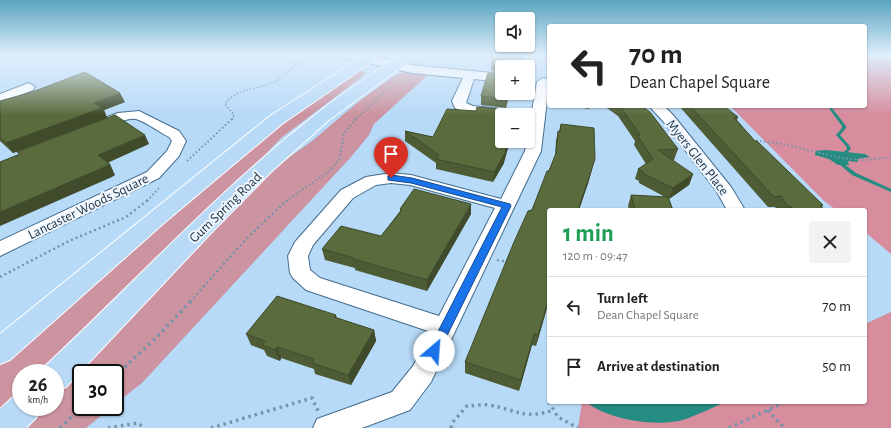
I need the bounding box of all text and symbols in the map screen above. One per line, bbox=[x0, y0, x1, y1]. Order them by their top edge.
map controls bbox=[495, 12, 535, 148]
button: sound bbox=[495, 12, 535, 52]
icon: left bbox=[563, 40, 615, 92]
text: 70 m bbox=[629, 41, 683, 69]
button: + bbox=[495, 60, 535, 100]
text: Dean Chapel Square bbox=[629, 74, 770, 92]
button: − bbox=[495, 108, 535, 148]
street label: Myers Glen Place bbox=[663, 117, 731, 198]
pin bbox=[374, 137, 408, 178]
icon: arrive bbox=[380, 143, 402, 165]
street label: Gum Spring Road bbox=[187, 170, 264, 246]
street label: Lancaster Woods Square bbox=[26, 172, 151, 242]
button: close bbox=[809, 221, 851, 263]
text: 1 min bbox=[563, 222, 614, 246]
text: 120 m · 09:47 bbox=[563, 250, 628, 263]
text: Turn left bbox=[597, 291, 648, 306]
icon: left bbox=[563, 296, 585, 318]
text: 70 m bbox=[822, 299, 851, 314]
text: Dean Chapel Square bbox=[597, 309, 699, 322]
position arrow bbox=[413, 330, 455, 372]
icon: arrive bbox=[563, 356, 585, 378]
text: Arrive at destination bbox=[597, 359, 720, 374]
text: 50 m bbox=[822, 359, 851, 374]
speed limit sign: 30 bbox=[72, 364, 124, 416]
text: 26 bbox=[28, 375, 48, 395]
text: km/h bbox=[28, 395, 48, 405]

